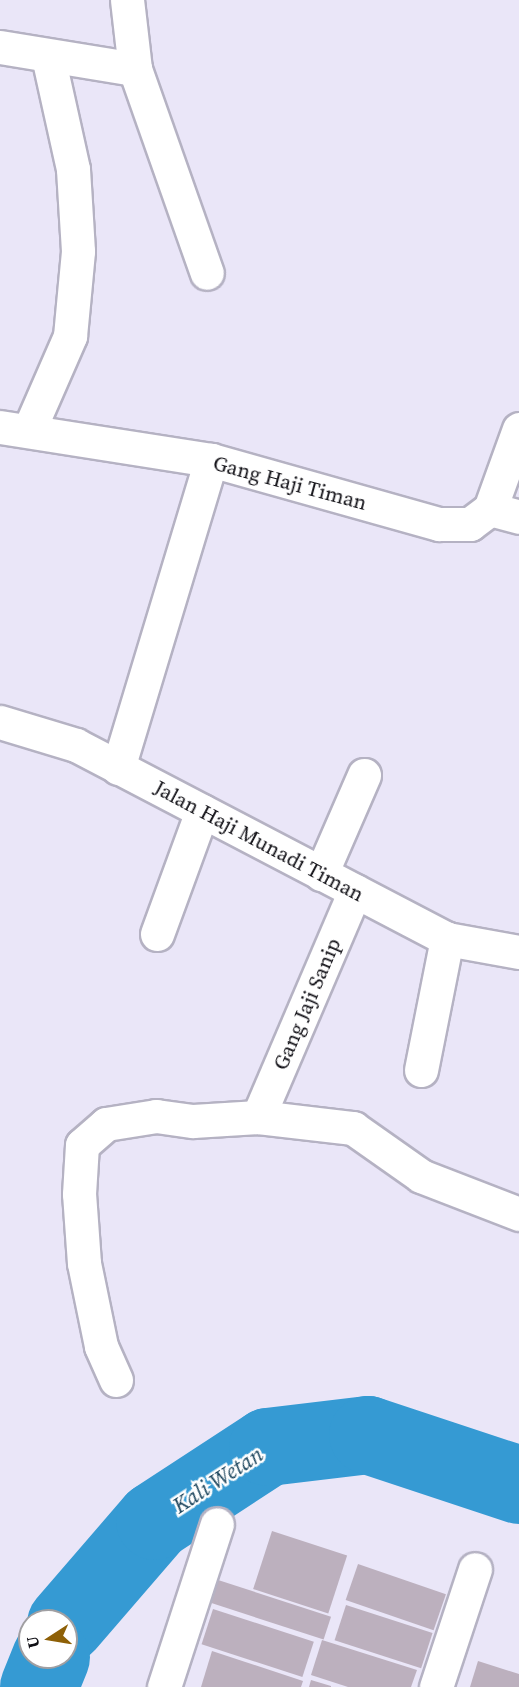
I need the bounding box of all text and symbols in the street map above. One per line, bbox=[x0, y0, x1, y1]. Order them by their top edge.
street label: Gang Haji Timan bbox=[210, 450, 370, 516]
street label: Jalan Haji Munadi Timan bbox=[150, 775, 368, 907]
street label: Gang Jaji Sanip bbox=[268, 934, 346, 1074]
water label: Kali Wetan bbox=[168, 1441, 268, 1519]
north arrow bbox=[18, 1609, 78, 1669]
text: U bbox=[20, 1634, 44, 1650]

